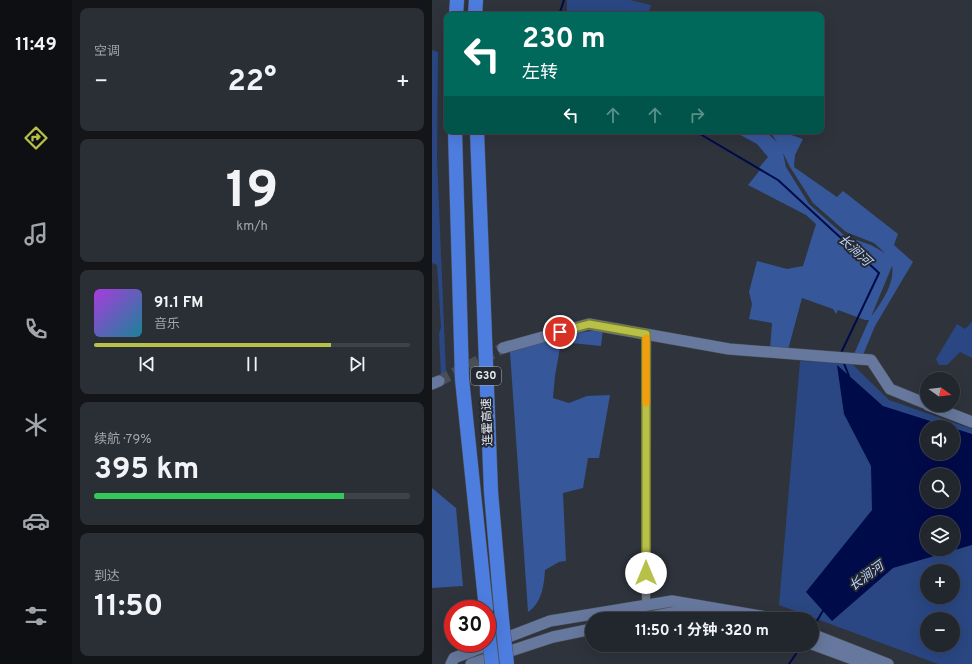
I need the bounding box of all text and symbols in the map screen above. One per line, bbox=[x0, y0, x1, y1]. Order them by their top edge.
text: 230 m bbox=[522, 22, 605, 58]
icon: left bbox=[456, 28, 508, 80]
text: 11:49 bbox=[15, 34, 57, 57]
text: 空调 bbox=[94, 44, 120, 60]
text: 左转 bbox=[522, 62, 558, 85]
text: 22° bbox=[227, 64, 277, 101]
text: − bbox=[94, 69, 108, 96]
text: + bbox=[396, 69, 410, 96]
icon: left bbox=[560, 104, 582, 126]
icon: ahead bbox=[602, 104, 624, 126]
icon: ahead bbox=[644, 104, 666, 126]
icon: right bbox=[686, 104, 708, 126]
icon: directions bbox=[22, 124, 50, 152]
text: 19 bbox=[226, 160, 278, 226]
text: km/h bbox=[236, 219, 268, 235]
icon: music bbox=[22, 220, 50, 248]
water label: 长涧河 bbox=[834, 232, 876, 272]
text: 91.1 FM bbox=[154, 294, 203, 313]
icon: phone bbox=[22, 315, 50, 343]
pin bbox=[543, 315, 577, 349]
text: 音乐 bbox=[154, 317, 180, 333]
icon: arrive bbox=[549, 321, 571, 343]
icon: previous bbox=[136, 353, 158, 375]
icon: pause bbox=[241, 353, 263, 375]
icon: next bbox=[346, 353, 368, 375]
road number: G30 bbox=[471, 367, 501, 385]
north arrow bbox=[920, 372, 960, 412]
map controls bbox=[920, 372, 960, 652]
street label: 连霍高速 bbox=[479, 398, 497, 446]
icon: climate bbox=[22, 411, 50, 439]
button: sound bbox=[920, 420, 960, 460]
text: 续航 · 79% bbox=[94, 432, 151, 448]
text: 395 km bbox=[94, 452, 199, 489]
button: search bbox=[920, 468, 960, 508]
icon: car bbox=[22, 507, 50, 535]
button: layers bbox=[920, 516, 960, 556]
position arrow bbox=[625, 552, 667, 594]
water label: 长涧河 bbox=[847, 557, 890, 595]
button: + bbox=[920, 564, 960, 604]
text: 到达 bbox=[94, 569, 120, 585]
text: 11:50 bbox=[94, 589, 163, 626]
speed limit sign: 30 bbox=[444, 600, 496, 652]
icon: filters bbox=[22, 602, 50, 630]
button: − bbox=[920, 612, 960, 652]
text: 11:50 · 1 分钟 · 320 m bbox=[635, 622, 769, 641]

